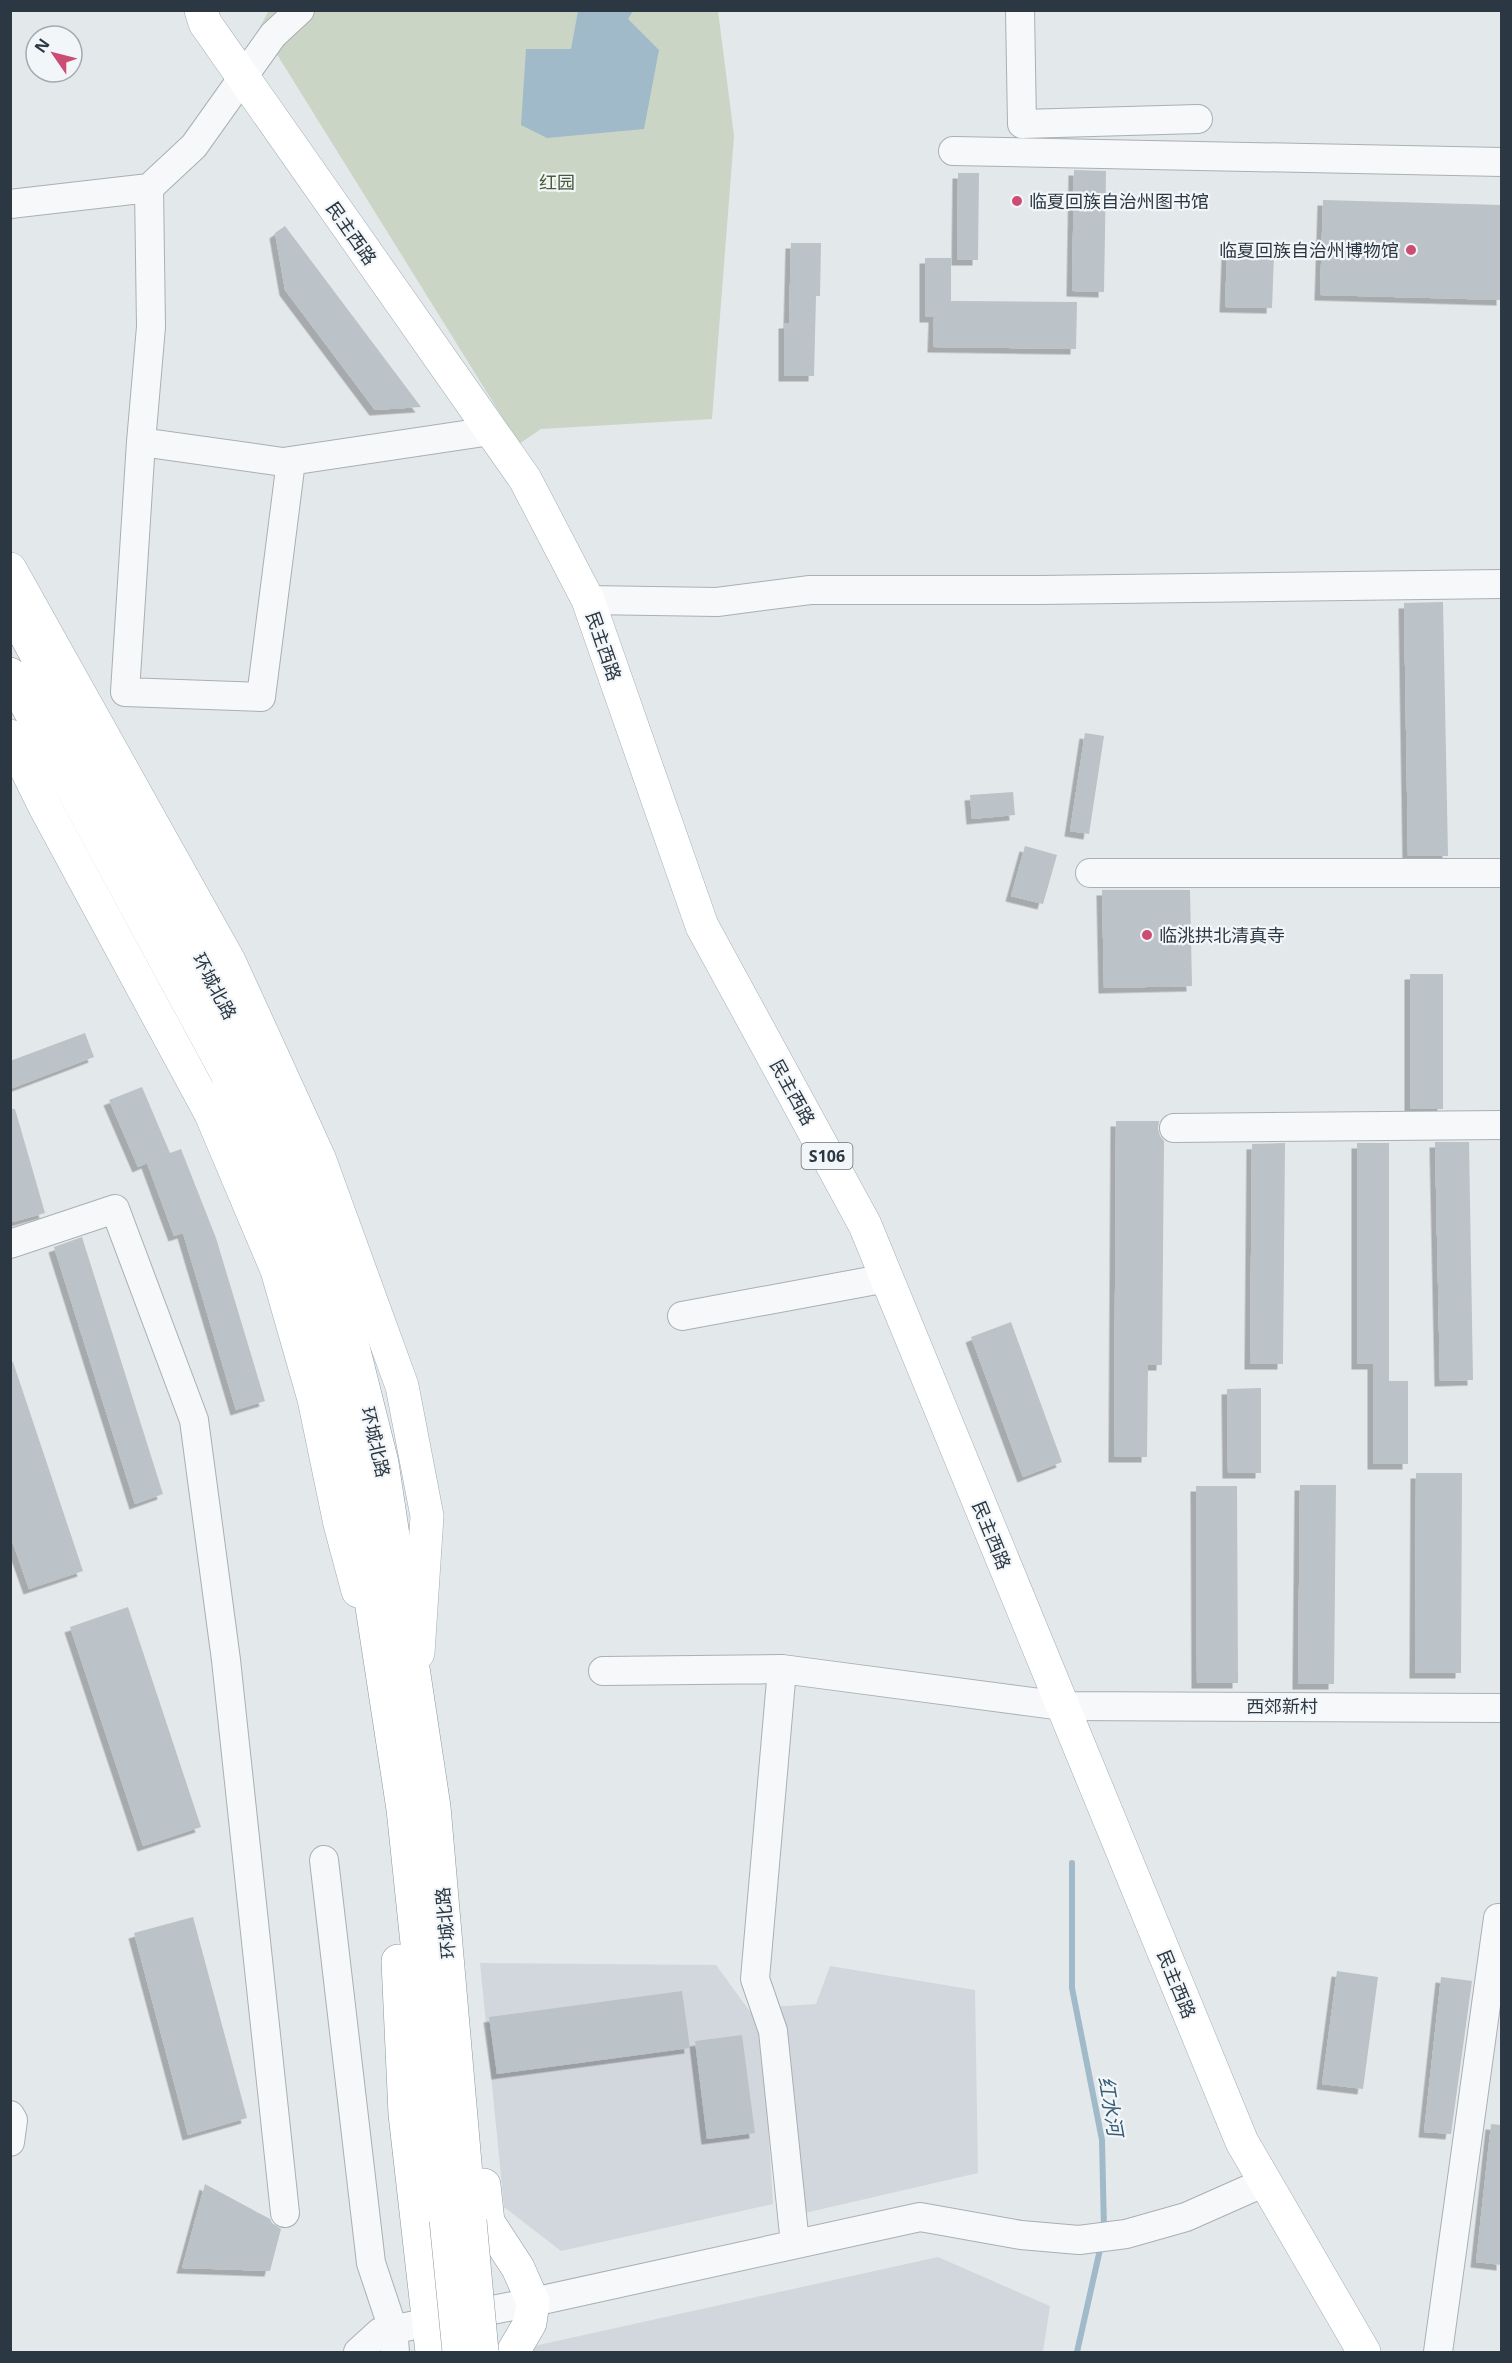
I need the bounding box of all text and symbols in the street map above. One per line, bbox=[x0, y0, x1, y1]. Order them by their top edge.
north arrow bbox=[24, 24, 84, 84]
text: N bbox=[29, 34, 54, 57]
park label: 红园 bbox=[539, 170, 575, 194]
place label: 临夏回族自治州图书馆 bbox=[1029, 189, 1209, 213]
marker: 临夏回族自治州图书馆 bbox=[1010, 194, 1024, 208]
street label: 民主西路 bbox=[322, 197, 382, 269]
place label: 临夏回族自治州博物馆 bbox=[1219, 238, 1399, 262]
marker: 临夏回族自治州博物馆 bbox=[1404, 243, 1418, 257]
street label: 民主西路 bbox=[581, 608, 627, 684]
place label: 临洮拱北清真寺 bbox=[1159, 923, 1285, 947]
marker: 临洮拱北清真寺 bbox=[1140, 928, 1154, 942]
street label: 环城北路 bbox=[188, 949, 242, 1023]
street label: 民主西路 bbox=[765, 1055, 821, 1129]
road number: S106 bbox=[802, 1143, 852, 1169]
street label: 环城北路 bbox=[356, 1404, 396, 1480]
street label: 民主西路 bbox=[967, 1497, 1017, 1573]
street label: 西郊新村 bbox=[1246, 1694, 1318, 1718]
street label: 环城北路 bbox=[430, 1886, 460, 1960]
street label: 民主西路 bbox=[1152, 1946, 1202, 2022]
water label: 红水河 bbox=[1092, 2074, 1130, 2142]

